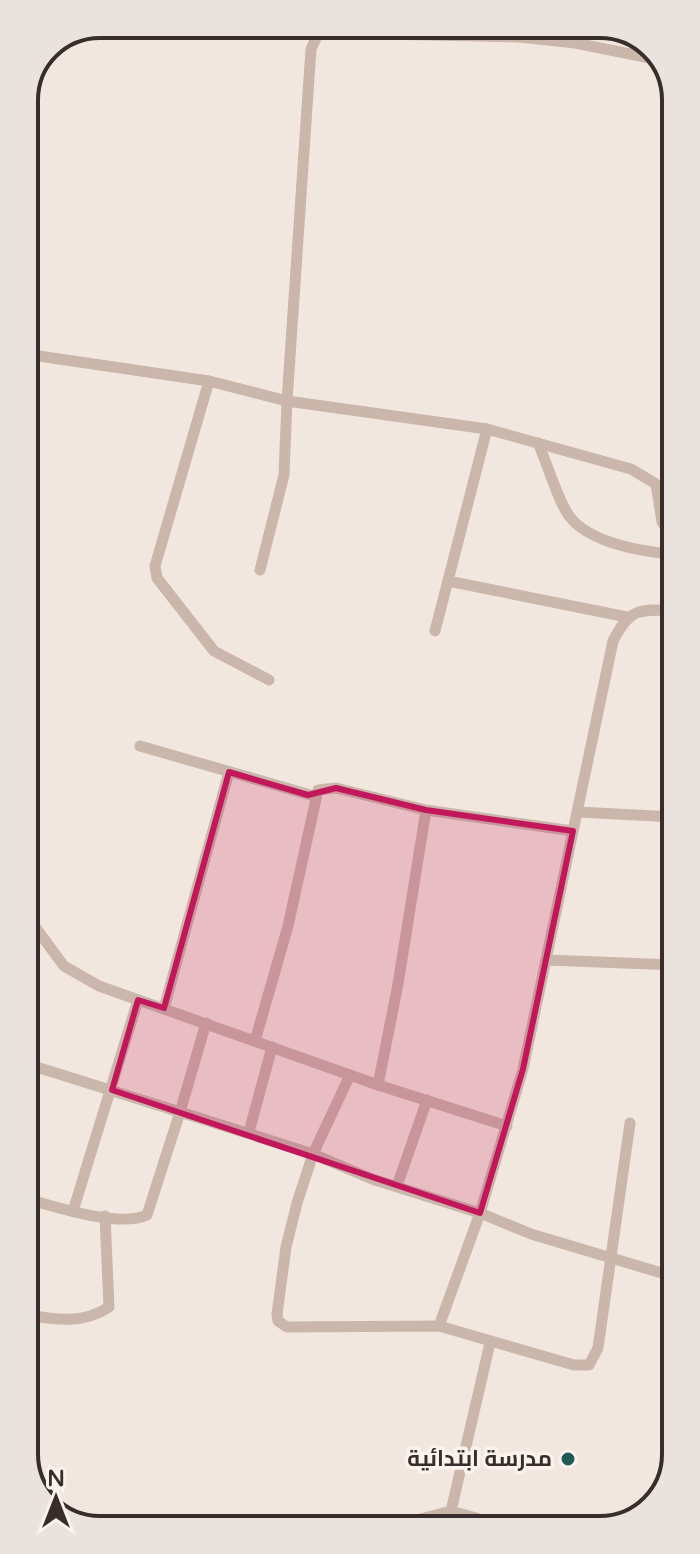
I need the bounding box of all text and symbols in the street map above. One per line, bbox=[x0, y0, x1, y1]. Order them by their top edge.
place label: مدرسة ابتدائية bbox=[407, 1446, 552, 1472]
marker: مدرسة ابتدائية bbox=[559, 1450, 577, 1468]
north arrow bbox=[16, 1458, 96, 1538]
text: N bbox=[47, 1466, 65, 1492]

